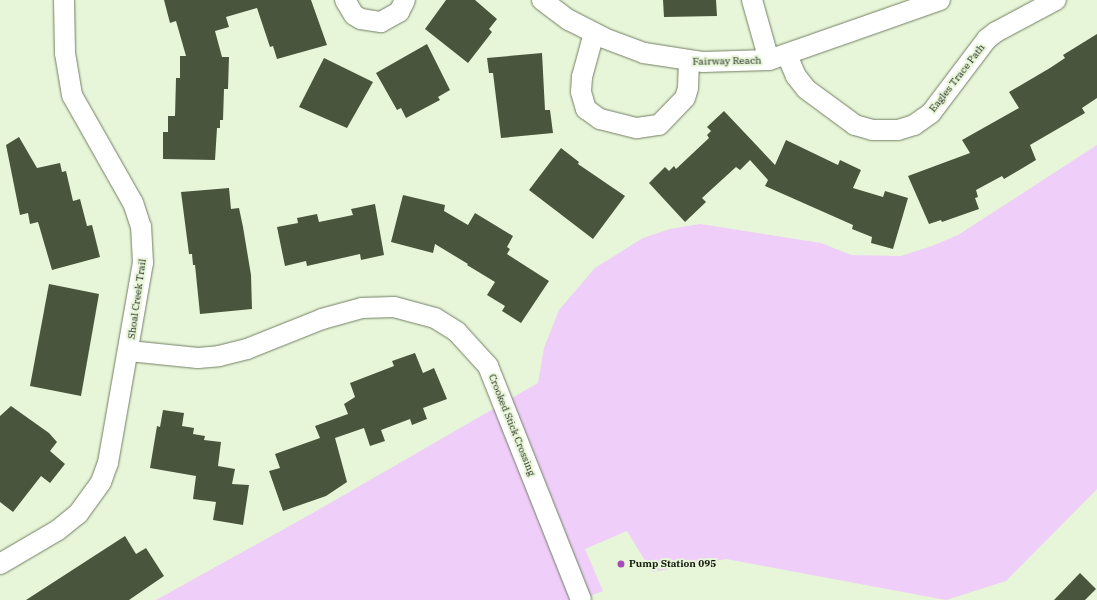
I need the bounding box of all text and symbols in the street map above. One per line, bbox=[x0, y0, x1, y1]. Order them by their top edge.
street label: Eagles Trace Path bbox=[927, 42, 987, 114]
street label: Fairway Reach bbox=[693, 54, 761, 68]
street label: Shoal Creek Trail bbox=[125, 258, 149, 340]
street label: Crooked Stick Crossing bbox=[486, 372, 538, 478]
place label: Pump Station 095 bbox=[629, 558, 716, 570]
marker: Pump Station 095 bbox=[616, 559, 626, 569]

